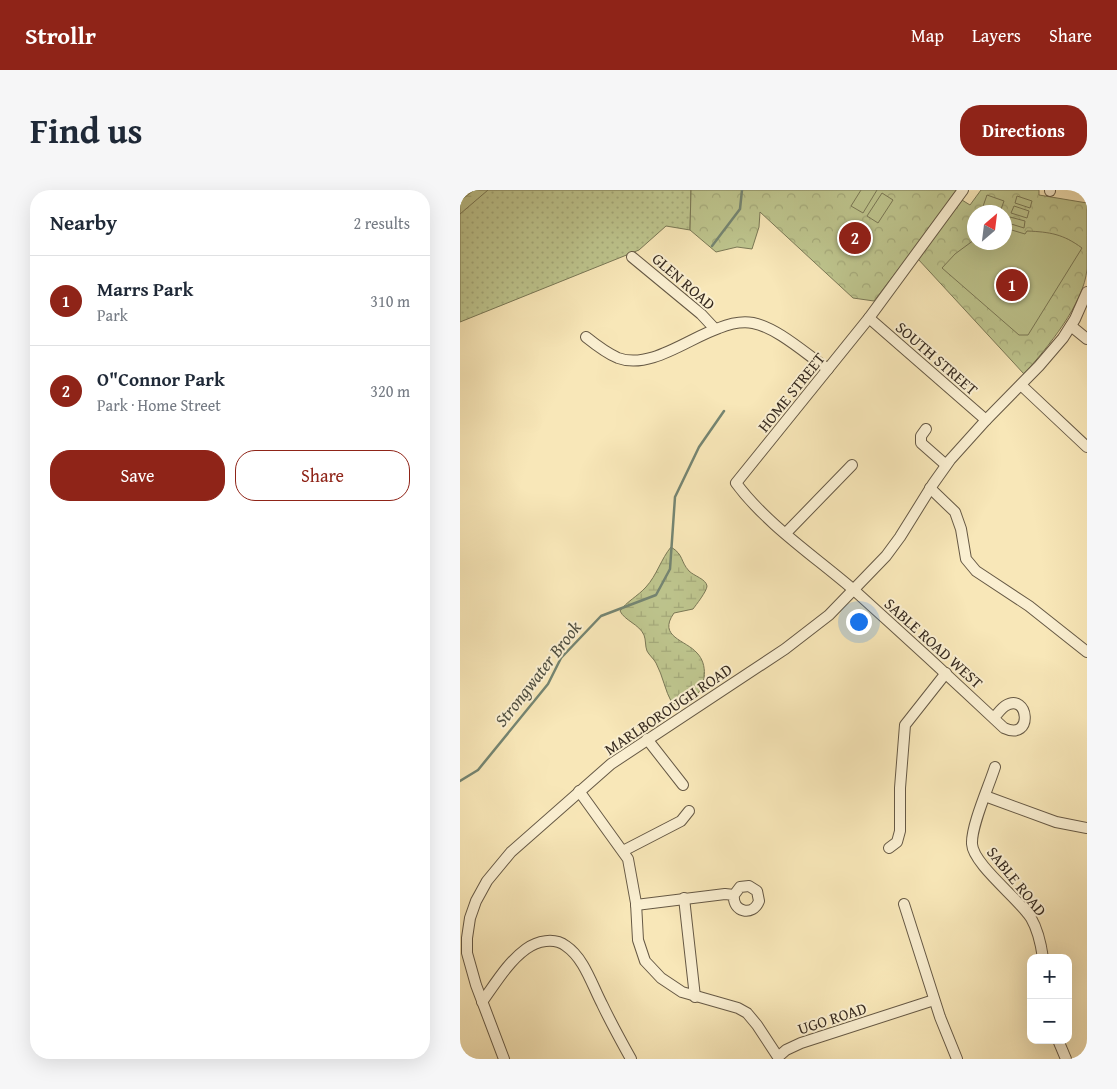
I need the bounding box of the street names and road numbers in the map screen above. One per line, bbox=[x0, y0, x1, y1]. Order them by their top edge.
street label: GLEN ROAD bbox=[647, 247, 721, 316]
street label: SOUTH STREET bbox=[891, 315, 984, 401]
street label: HOME STREET bbox=[751, 347, 831, 437]
street label: SABLE ROAD WEST bbox=[879, 592, 989, 694]
street label: MARLBOROUGH ROAD bbox=[599, 657, 737, 761]
street label: SABLE ROAD bbox=[981, 841, 1053, 921]
street label: UGO ROAD bbox=[794, 996, 870, 1040]

